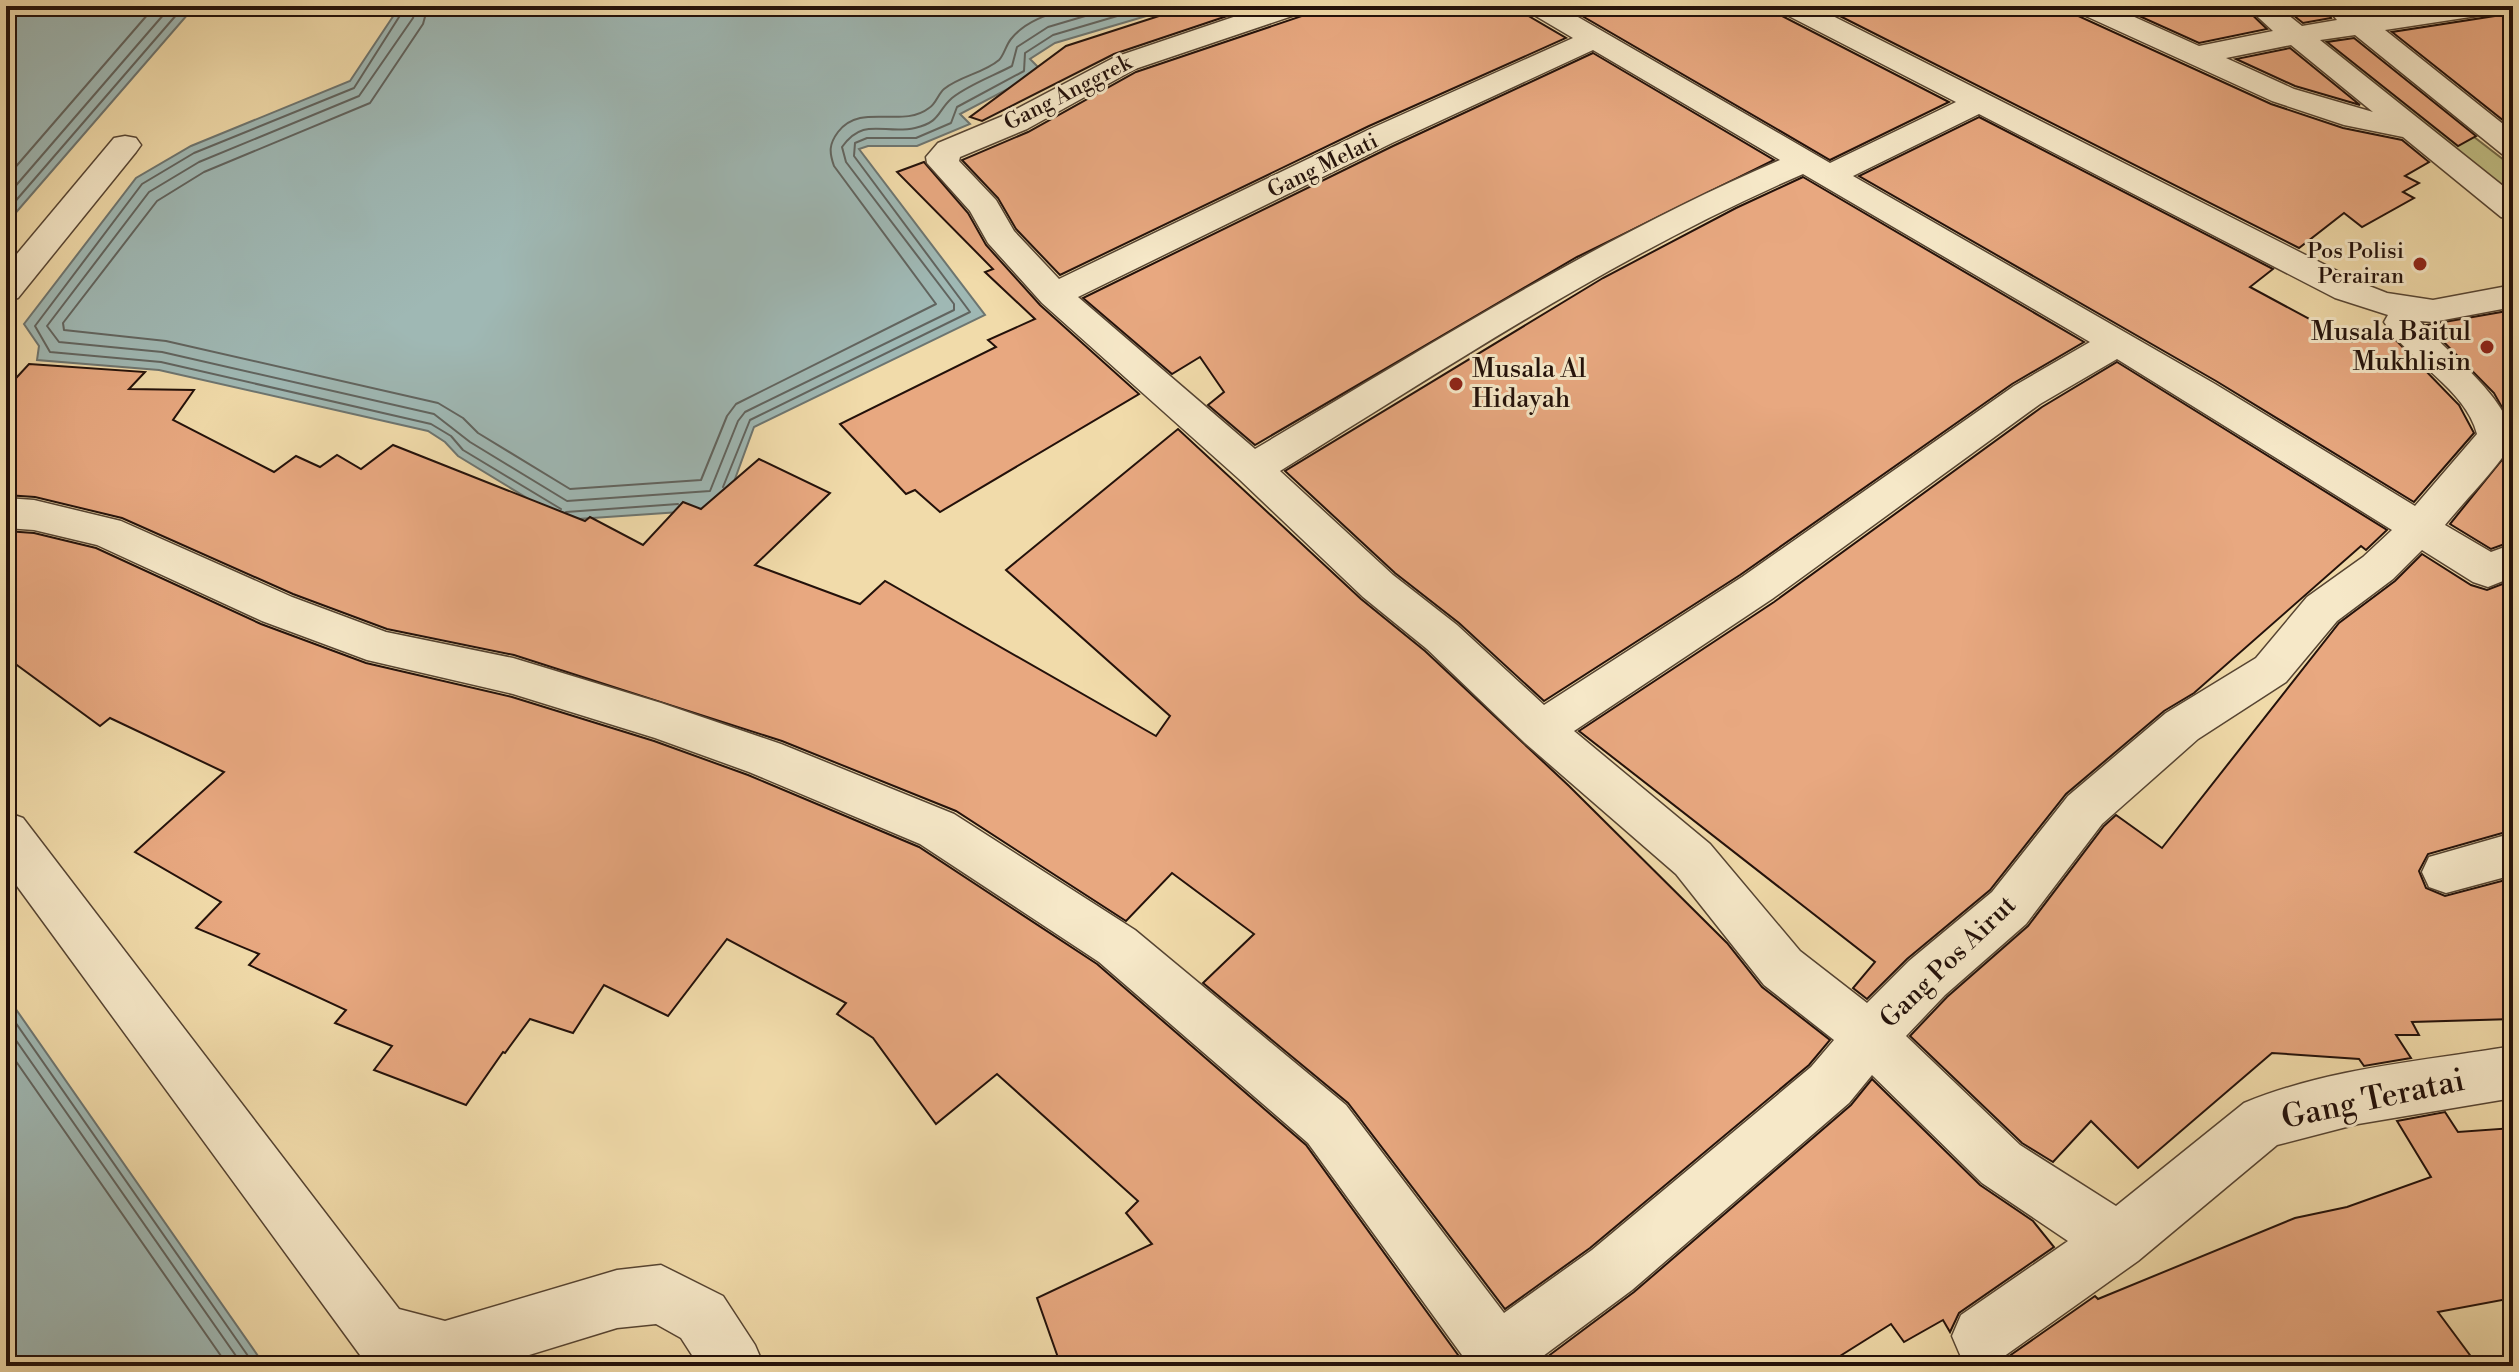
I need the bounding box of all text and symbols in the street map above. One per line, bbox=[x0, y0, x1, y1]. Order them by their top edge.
street label: Gang Anggrek bbox=[1000, 49, 1138, 137]
street label: Gang Melati bbox=[1263, 128, 1383, 204]
place label: Pos Polisi Perairan bbox=[2307, 238, 2404, 290]
marker: Pos Polisi Perairan bbox=[2411, 255, 2429, 273]
place label: Musala Baitul Mukhlisin bbox=[2311, 316, 2471, 378]
marker: Musala Baitul Mukhlisin bbox=[2478, 338, 2496, 356]
place label: Musala Al Hidayah bbox=[1472, 353, 1586, 415]
marker: Musala Al Hidayah bbox=[1447, 375, 1465, 393]
street label: Gang Pos Airut bbox=[1873, 889, 2023, 1035]
street label: Gang Teratai bbox=[2278, 1060, 2468, 1138]

